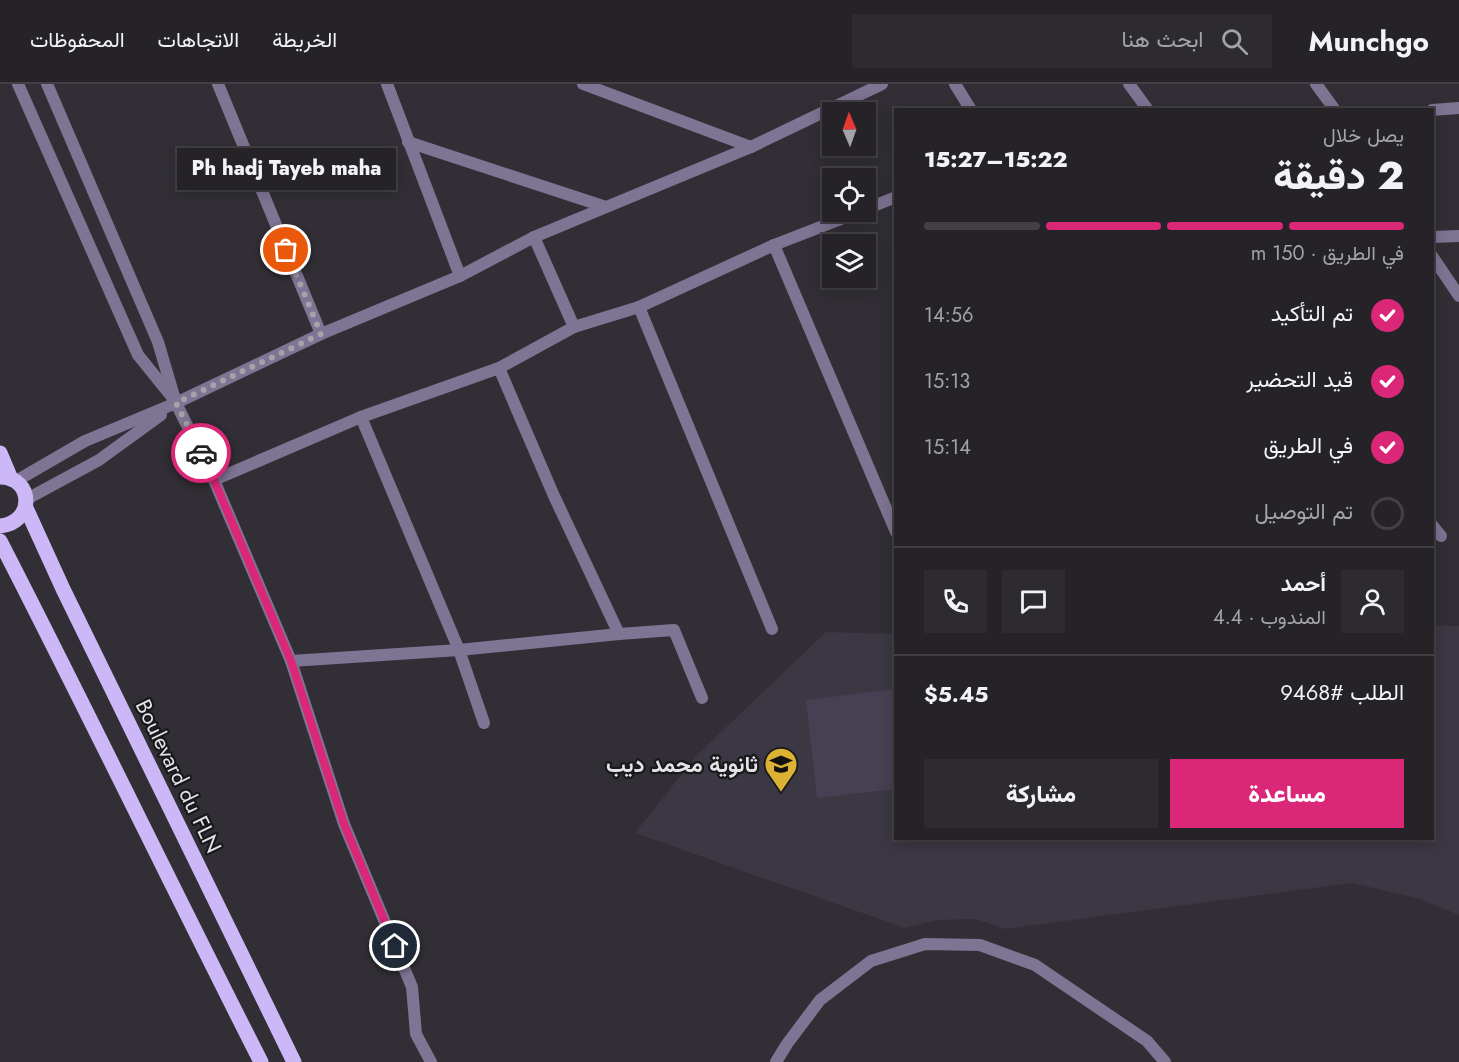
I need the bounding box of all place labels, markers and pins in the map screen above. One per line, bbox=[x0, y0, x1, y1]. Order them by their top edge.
callout: Ph hadj Tayeb maha bbox=[176, 148, 395, 190]
pin bbox=[260, 224, 311, 275]
school or university icon: ثانوية محمد ديب bbox=[763, 746, 799, 793]
place label: ثانوية محمد ديب bbox=[606, 748, 758, 780]
pin bbox=[369, 920, 420, 971]

